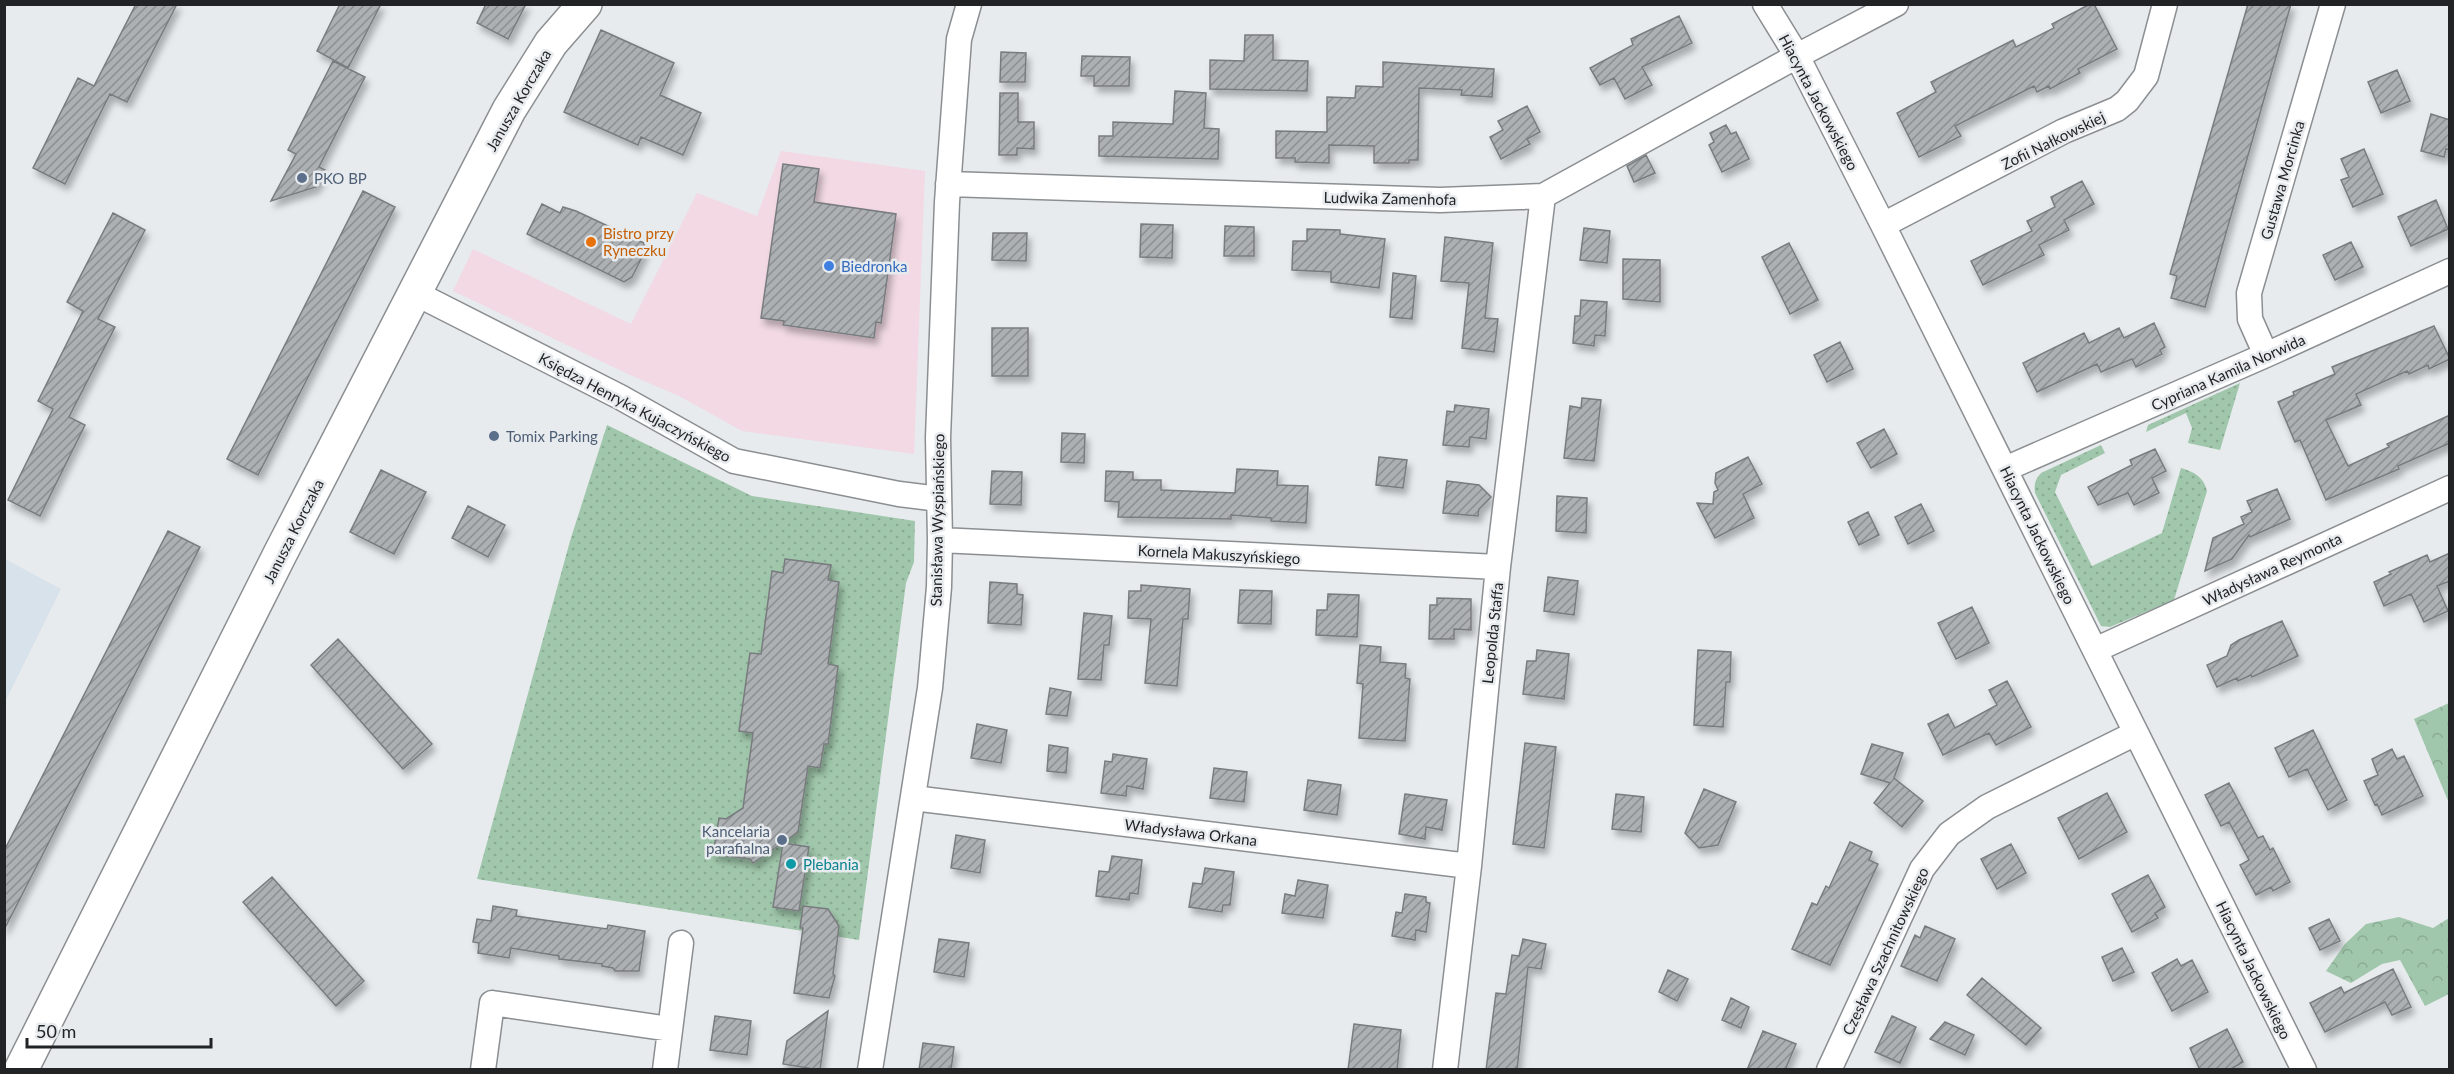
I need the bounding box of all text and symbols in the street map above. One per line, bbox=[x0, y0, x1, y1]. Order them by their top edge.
street label: Hiacynta Jackowskiego bbox=[1775, 31, 1863, 173]
street label: Janusza Korczaka bbox=[482, 46, 554, 154]
street label: Zofii Nałkowskiej bbox=[1998, 107, 2108, 173]
street label: Gustawa Morcinka bbox=[2256, 118, 2308, 242]
place label: PKO BP bbox=[314, 169, 367, 187]
marker: PKO BP bbox=[295, 171, 309, 185]
street label: Ludwika Zamenhofa bbox=[1323, 188, 1457, 208]
place label: Bistro przy Ryneczku bbox=[603, 224, 674, 259]
marker: Bistro przy Ryneczku bbox=[584, 235, 598, 249]
place label: Biedronka bbox=[841, 257, 908, 275]
marker: Biedronka bbox=[822, 259, 836, 273]
street label: Cypriana Kamila Norwida bbox=[2148, 330, 2308, 414]
street label: Księdza Henryka Kujaczyńskiego bbox=[536, 349, 734, 465]
place label: Tomix Parking bbox=[506, 427, 598, 445]
marker: Tomix Parking bbox=[487, 429, 501, 443]
street label: Stanisława Wyspiańskiego bbox=[926, 433, 948, 607]
street label: Hiacynta Jackowskiego bbox=[1997, 463, 2079, 607]
street label: Janusza Korczaka bbox=[259, 476, 327, 586]
street label: Władysława Reymonta bbox=[2200, 529, 2344, 609]
street label: Kornela Makuszyńskiego bbox=[1137, 541, 1301, 567]
street label: Leopolda Staffa bbox=[1478, 582, 1506, 684]
street label: Władysława Orkana bbox=[1124, 815, 1258, 849]
place label: Kancelaria parafialna bbox=[702, 822, 770, 857]
marker: Kancelaria parafialna bbox=[775, 833, 789, 847]
place label: Plebania bbox=[803, 855, 859, 873]
marker: Plebania bbox=[784, 857, 798, 871]
street label: Czesława Szachnitowskiego bbox=[1838, 864, 1932, 1038]
street label: Hiacynta Jackowskiego bbox=[2213, 898, 2295, 1042]
scale bar bbox=[27, 1011, 212, 1049]
text: 50 m bbox=[36, 1020, 76, 1042]

